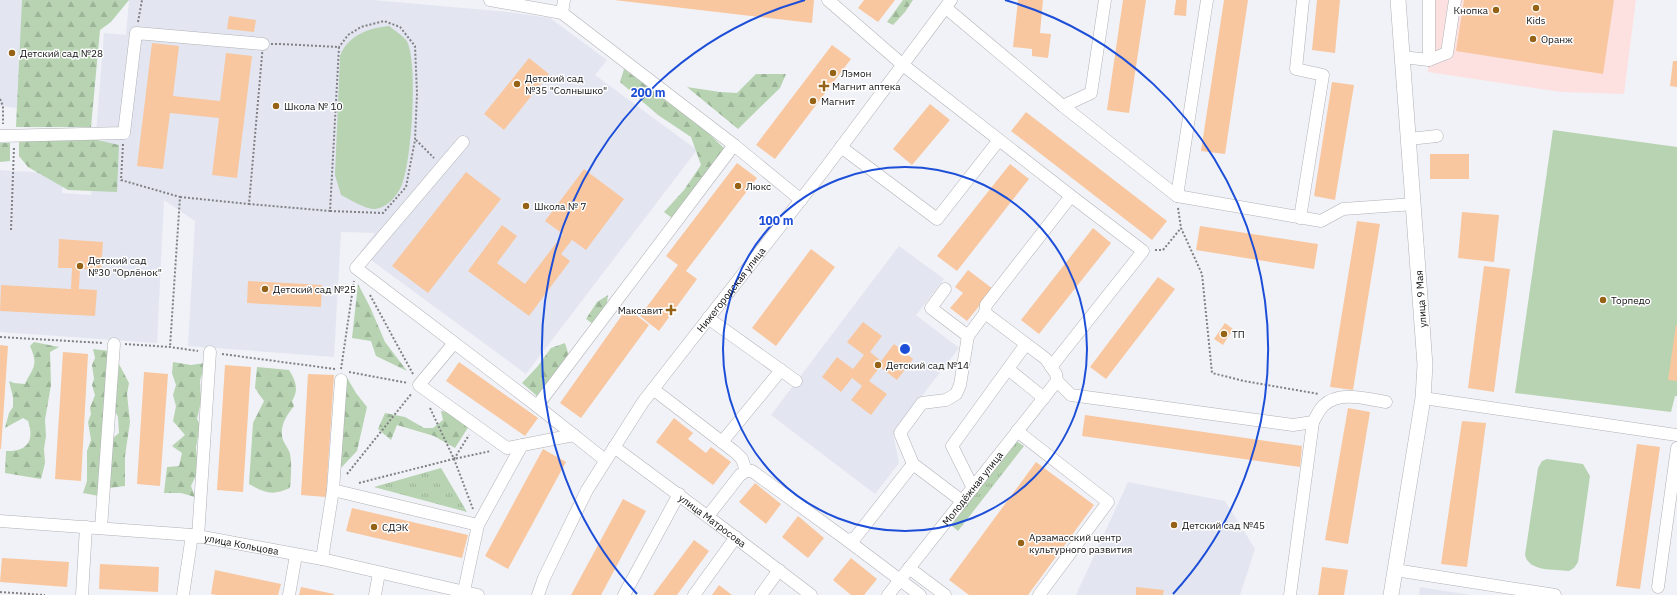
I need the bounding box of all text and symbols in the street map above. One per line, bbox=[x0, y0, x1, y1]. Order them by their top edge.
marker: Kids bbox=[1531, 3, 1541, 13]
place label: Кнопка bbox=[1454, 4, 1489, 17]
marker: Кнопка bbox=[1491, 5, 1501, 15]
place label: Kids bbox=[1526, 14, 1546, 27]
place label: Оранж bbox=[1541, 33, 1573, 46]
marker: Оранж bbox=[1528, 34, 1538, 44]
place label: Детский сад №28 bbox=[20, 47, 103, 60]
marker: Детский сад №28 bbox=[7, 48, 17, 58]
place label: Лэмон bbox=[841, 67, 872, 80]
marker: Лэмон bbox=[828, 68, 838, 78]
place label: Детский сад №35 "Солнышко" bbox=[525, 72, 607, 97]
marker: Детский сад №35 "Солнышко" bbox=[512, 79, 522, 89]
place label: Магнит аптека bbox=[832, 80, 901, 93]
marker: Магнит аптека bbox=[819, 81, 829, 91]
text: 200 m bbox=[630, 85, 666, 100]
place label: Магнит bbox=[821, 95, 856, 108]
marker: Магнит bbox=[808, 96, 818, 106]
place label: Школа № 10 bbox=[284, 100, 342, 113]
marker: Школа № 10 bbox=[271, 101, 281, 111]
place label: Люкс bbox=[746, 180, 771, 193]
marker: Люкс bbox=[733, 181, 743, 191]
place label: Школа № 7 bbox=[534, 200, 586, 213]
marker: Школа № 7 bbox=[521, 201, 531, 211]
text: 100 m bbox=[758, 213, 794, 228]
street label: Нижегородская улица bbox=[694, 244, 768, 335]
place label: Детский сад №30 "Орлёнок" bbox=[88, 254, 162, 279]
marker: Детский сад №30 "Орлёнок" bbox=[75, 261, 85, 271]
street label: улица 9 Мая bbox=[1413, 270, 1429, 328]
place label: Детский сад №25 bbox=[273, 283, 356, 296]
marker: Детский сад №25 bbox=[260, 284, 270, 294]
place label: Торпедо bbox=[1611, 294, 1651, 307]
marker: Торпедо bbox=[1598, 295, 1608, 305]
place label: Максавит bbox=[618, 304, 663, 317]
marker: Максавит bbox=[666, 305, 676, 315]
place label: ТП bbox=[1232, 328, 1245, 341]
marker: ТП bbox=[1219, 329, 1229, 339]
centre of rings bbox=[898, 342, 912, 356]
place label: Детский сад №14 bbox=[886, 359, 969, 372]
marker: Детский сад №14 bbox=[873, 360, 883, 370]
street label: Молодёжная улица bbox=[939, 448, 1006, 528]
street label: улица Матросова bbox=[676, 491, 749, 550]
place label: Детский сад №45 bbox=[1182, 519, 1265, 532]
marker: Детский сад №45 bbox=[1169, 520, 1179, 530]
place label: СДЭК bbox=[382, 521, 409, 534]
marker: СДЭК bbox=[369, 522, 379, 532]
street label: улица Кольцова bbox=[203, 531, 281, 558]
place label: Арзамасский центр культурного развития bbox=[1029, 531, 1132, 556]
marker: Арзамасский центр культурного развития bbox=[1016, 538, 1026, 548]

